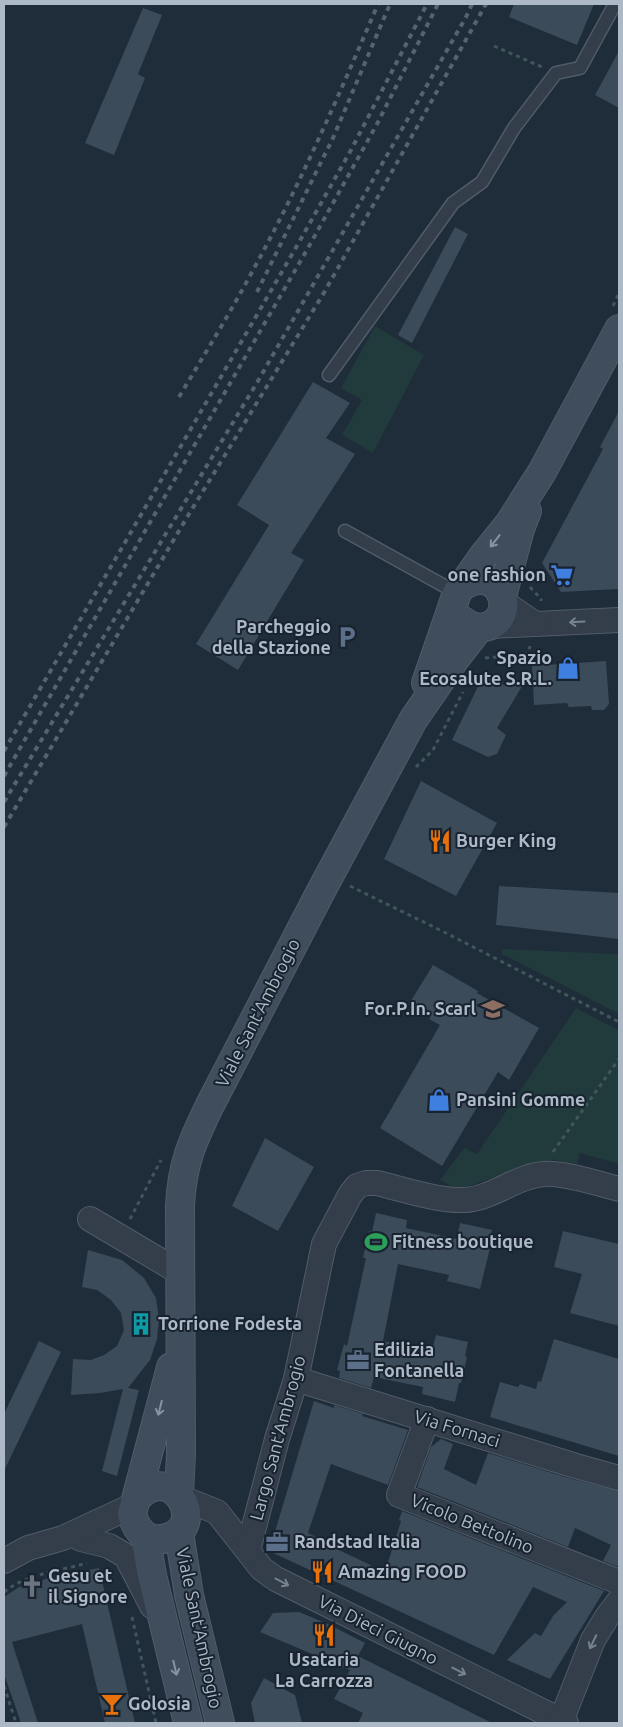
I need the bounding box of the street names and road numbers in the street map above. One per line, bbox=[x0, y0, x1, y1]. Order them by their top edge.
street label: Viale Sant'Ambrogio bbox=[211, 935, 303, 1090]
street label: Largo Sant'Ambrogio bbox=[245, 1353, 309, 1522]
street label: Via Fornaci bbox=[412, 1405, 503, 1451]
street label: Vicolo Bettolino bbox=[408, 1489, 537, 1557]
street label: Viale Sant'Ambrogio bbox=[173, 1546, 227, 1710]
street label: Via Dieci Giugno bbox=[315, 1590, 442, 1668]

